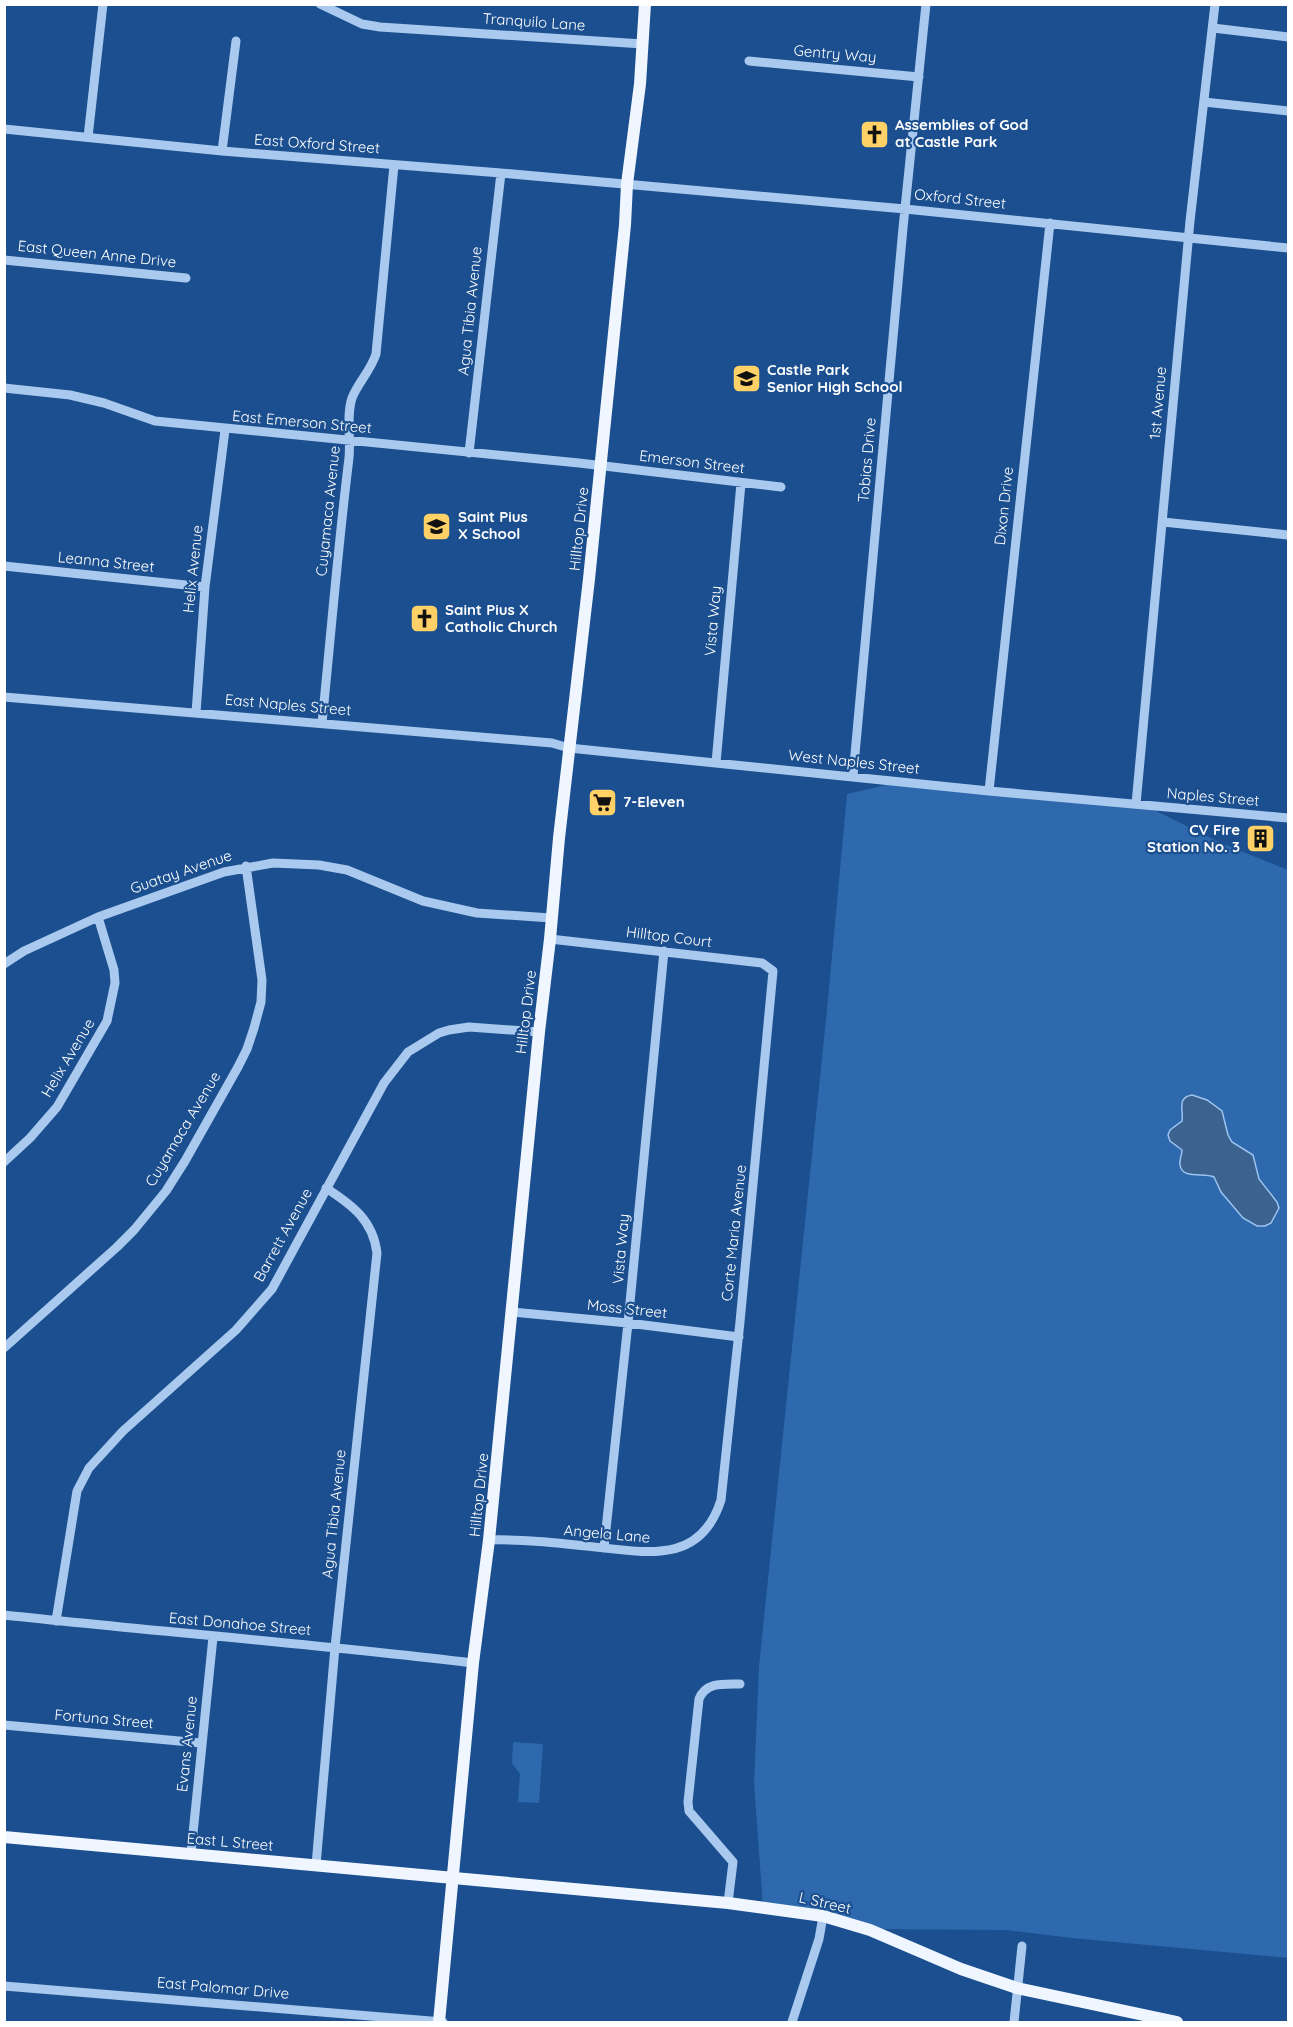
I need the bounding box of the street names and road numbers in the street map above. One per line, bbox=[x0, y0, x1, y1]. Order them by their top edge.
street label: Tranquilo Lane bbox=[482, 8, 586, 35]
street label: Gentry Way bbox=[793, 40, 877, 67]
street label: East Oxford Street bbox=[254, 130, 381, 157]
street label: Oxford Street bbox=[913, 184, 1007, 213]
street label: East Queen Anne Drive bbox=[17, 236, 177, 271]
street label: Agua Tibia Avenue bbox=[453, 245, 486, 376]
street label: 1st Avenue bbox=[1145, 366, 1170, 440]
street label: East Emerson Street bbox=[231, 406, 373, 437]
street label: Tobias Drive bbox=[853, 417, 880, 503]
street label: Cuyamaca Avenue bbox=[311, 445, 344, 577]
street label: Emerson Street bbox=[638, 446, 746, 477]
street label: Dixon Drive bbox=[990, 466, 1017, 546]
street label: Hilltop Drive bbox=[565, 486, 592, 572]
street label: Helix Avenue bbox=[178, 524, 207, 614]
street label: Leanna Street bbox=[57, 547, 155, 576]
street label: Vista Way bbox=[700, 585, 725, 657]
street label: East Naples Street bbox=[224, 690, 352, 719]
street label: West Naples Street bbox=[787, 745, 921, 778]
street label: Naples Street bbox=[1166, 783, 1260, 810]
street label: Guatay Avenue bbox=[128, 845, 234, 898]
street label: Hilltop Court bbox=[625, 922, 713, 951]
street label: Hilltop Drive bbox=[511, 969, 540, 1055]
street label: Helix Avenue bbox=[37, 1015, 99, 1101]
street label: Cuyamaca Avenue bbox=[141, 1068, 224, 1190]
street label: Corte Maria Avenue bbox=[717, 1164, 750, 1302]
street label: Barrett Avenue bbox=[249, 1185, 316, 1285]
street label: Vista Way bbox=[608, 1213, 633, 1285]
street label: Moss Street bbox=[586, 1295, 668, 1322]
street label: Agua Tibia Avenue bbox=[317, 1448, 350, 1579]
street label: Hilltop Drive bbox=[465, 1452, 492, 1538]
street label: Angela Lane bbox=[563, 1520, 651, 1547]
street label: East Donahoe Street bbox=[168, 1608, 312, 1639]
street label: Evans Avenue bbox=[172, 1695, 201, 1793]
street label: Fortuna Street bbox=[54, 1705, 154, 1732]
street label: East L Street bbox=[186, 1828, 274, 1855]
street label: L Street bbox=[797, 1887, 853, 1918]
street label: East Palomar Drive bbox=[156, 1972, 290, 2003]

